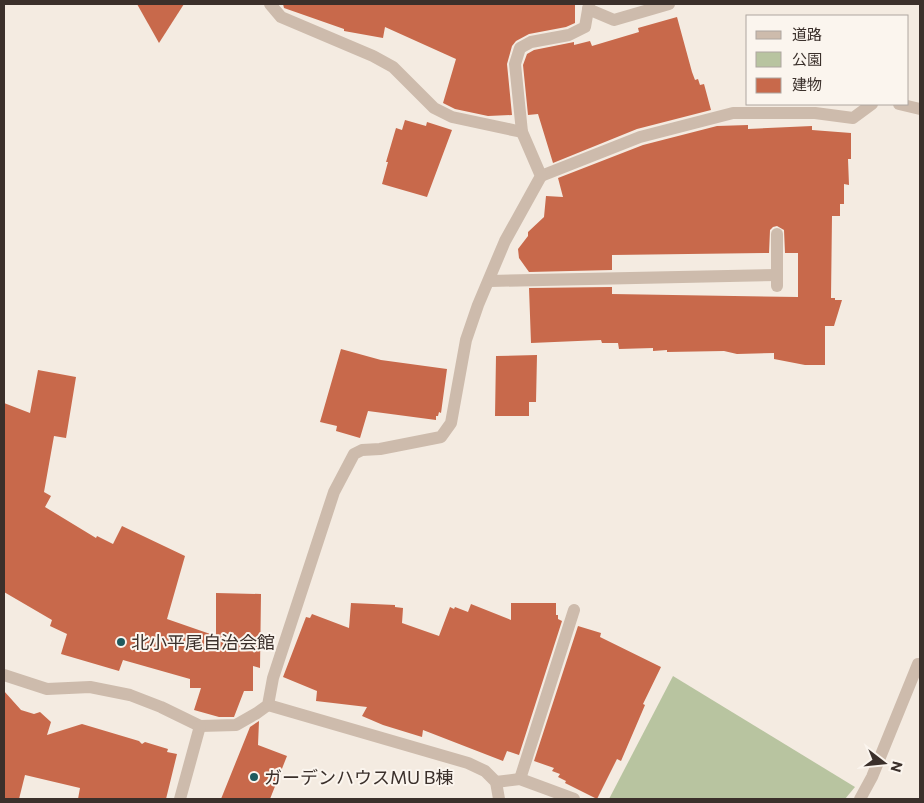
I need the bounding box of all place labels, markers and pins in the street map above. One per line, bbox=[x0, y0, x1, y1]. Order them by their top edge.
place label: 北小平尾自治会館 bbox=[131, 631, 275, 653]
marker: 北小平尾自治会館 bbox=[115, 636, 127, 648]
place label: ガーデンハウスMU B棟 bbox=[264, 766, 453, 788]
marker: ガーデンハウスMU B棟 bbox=[248, 771, 260, 783]

